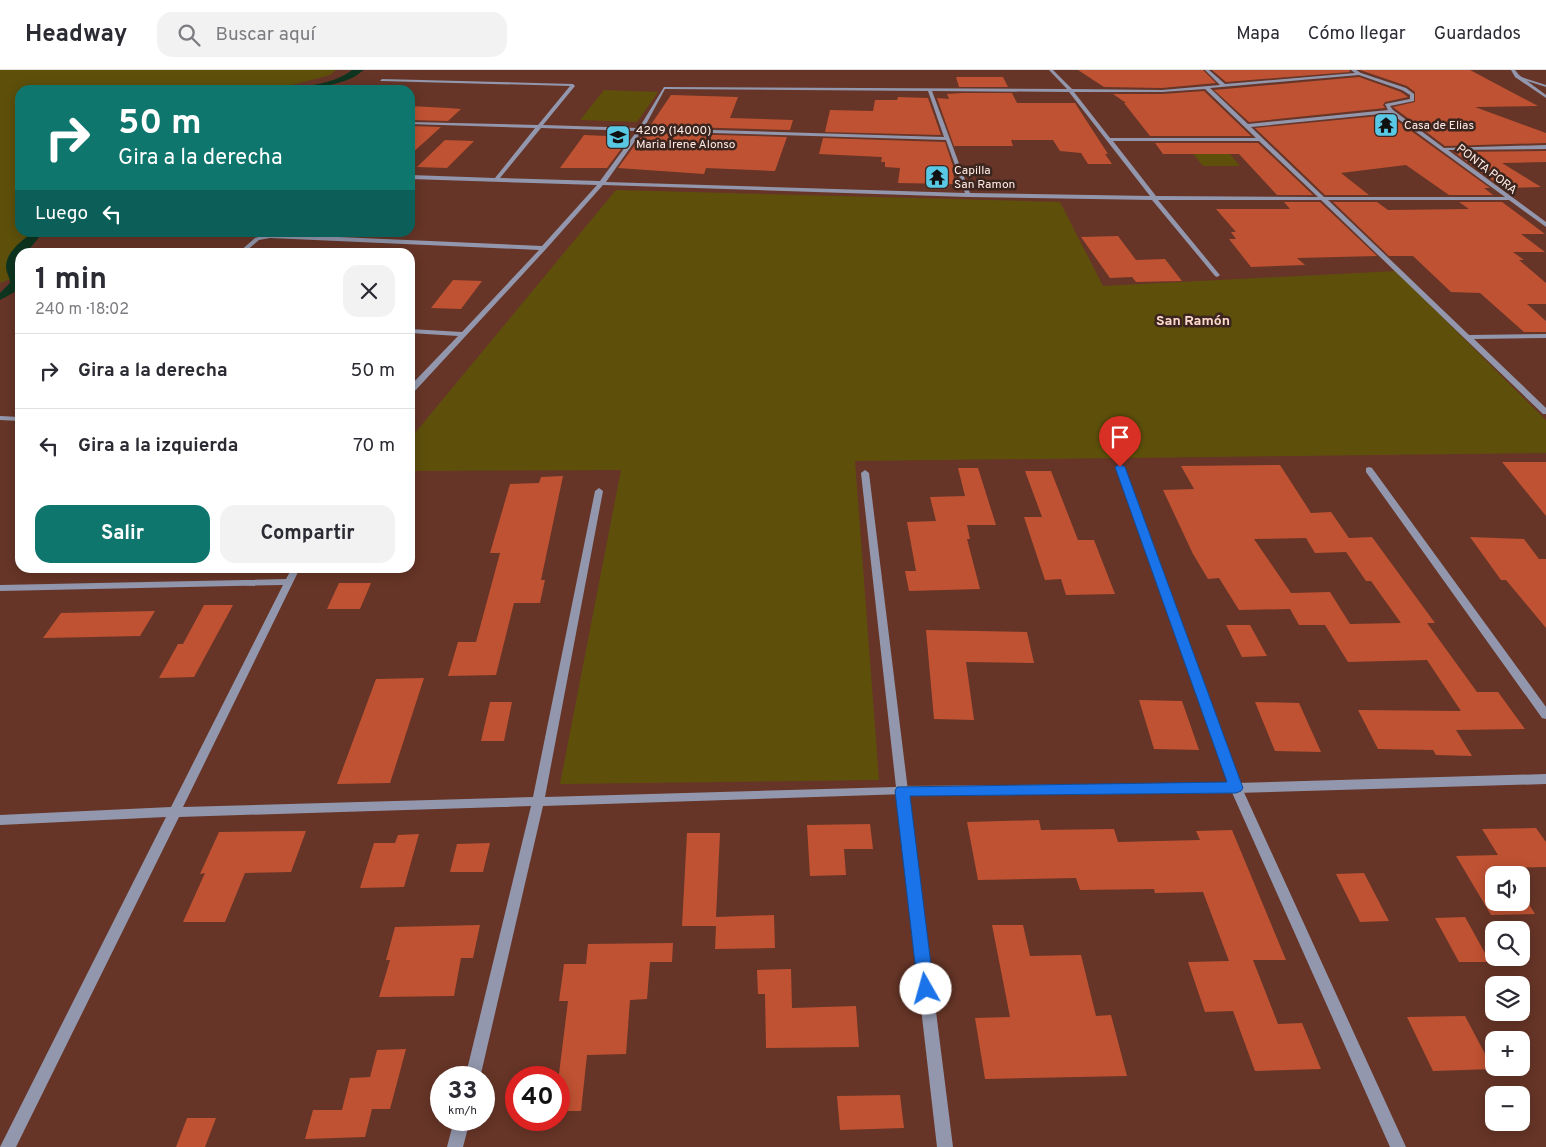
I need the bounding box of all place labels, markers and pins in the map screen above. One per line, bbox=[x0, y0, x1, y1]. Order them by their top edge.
temple icon: Casa de Elias bbox=[1373, 112, 1399, 138]
place label: Casa de Elias bbox=[1404, 118, 1474, 134]
place label: 4209 (14000) Maria Irene Alonso bbox=[636, 123, 736, 153]
school or university icon: 4209 (14000) Maria Irene Alonso bbox=[605, 124, 631, 150]
place label: Capilla San Ramon bbox=[954, 163, 1015, 193]
temple icon: Capilla San Ramon bbox=[924, 164, 950, 190]
pin bbox=[1099, 416, 1141, 467]

